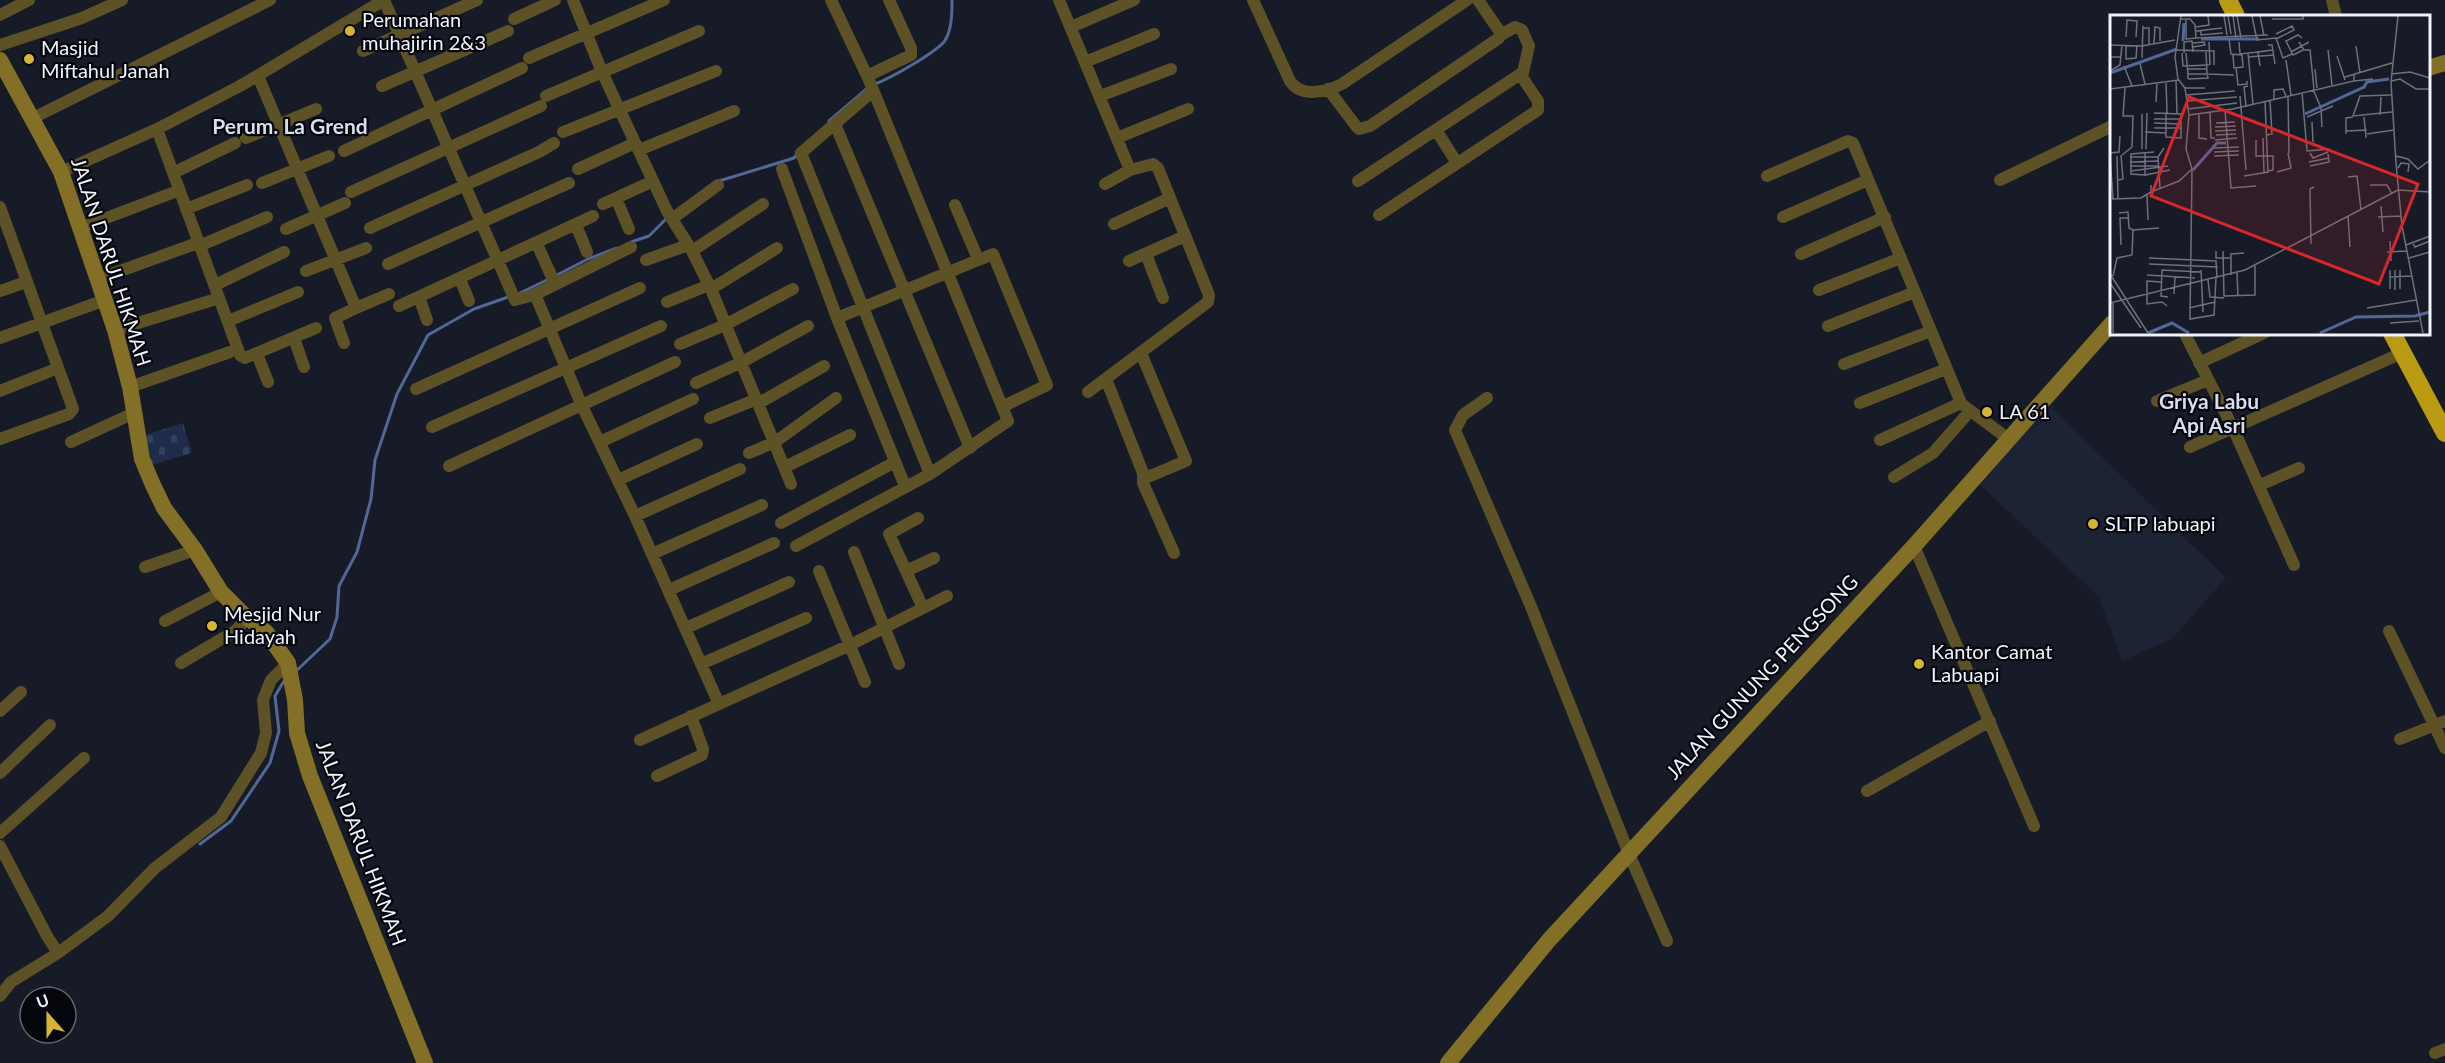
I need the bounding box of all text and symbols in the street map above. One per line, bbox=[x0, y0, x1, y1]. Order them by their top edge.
place label: Perumahan muhajirin 2&3 bbox=[362, 7, 486, 54]
inset map bbox=[2110, 15, 2430, 334]
marker: Perumahan muhajirin 2&3 bbox=[343, 24, 357, 38]
place label: Masjid Miftahul Janah bbox=[41, 35, 170, 82]
marker: Masjid Miftahul Janah bbox=[22, 52, 36, 66]
district label: Perum. La Grend bbox=[212, 113, 368, 138]
street label: JALAN DARUL HIKMAH bbox=[67, 154, 157, 369]
district label: Griya Labu Api Asri bbox=[2159, 388, 2259, 437]
place label: LA 61 bbox=[1999, 399, 2050, 423]
marker: LA 61 bbox=[1980, 405, 1994, 419]
place label: SLTP labuapi bbox=[2105, 511, 2216, 535]
marker: SLTP labuapi bbox=[2086, 517, 2100, 531]
street label: JALAN GUNUNG PENGSONG bbox=[1660, 569, 1862, 783]
place label: Mesjid Nur Hidayah bbox=[224, 601, 322, 648]
marker: Mesjid Nur Hidayah bbox=[205, 619, 219, 633]
place label: Kantor Camat Labuapi bbox=[1931, 639, 2052, 686]
marker: Kantor Camat Labuapi bbox=[1912, 657, 1926, 671]
street label: JALAN DARUL HIKMAH bbox=[312, 737, 412, 949]
north arrow bbox=[18, 985, 78, 1045]
text: U bbox=[33, 990, 51, 1012]

